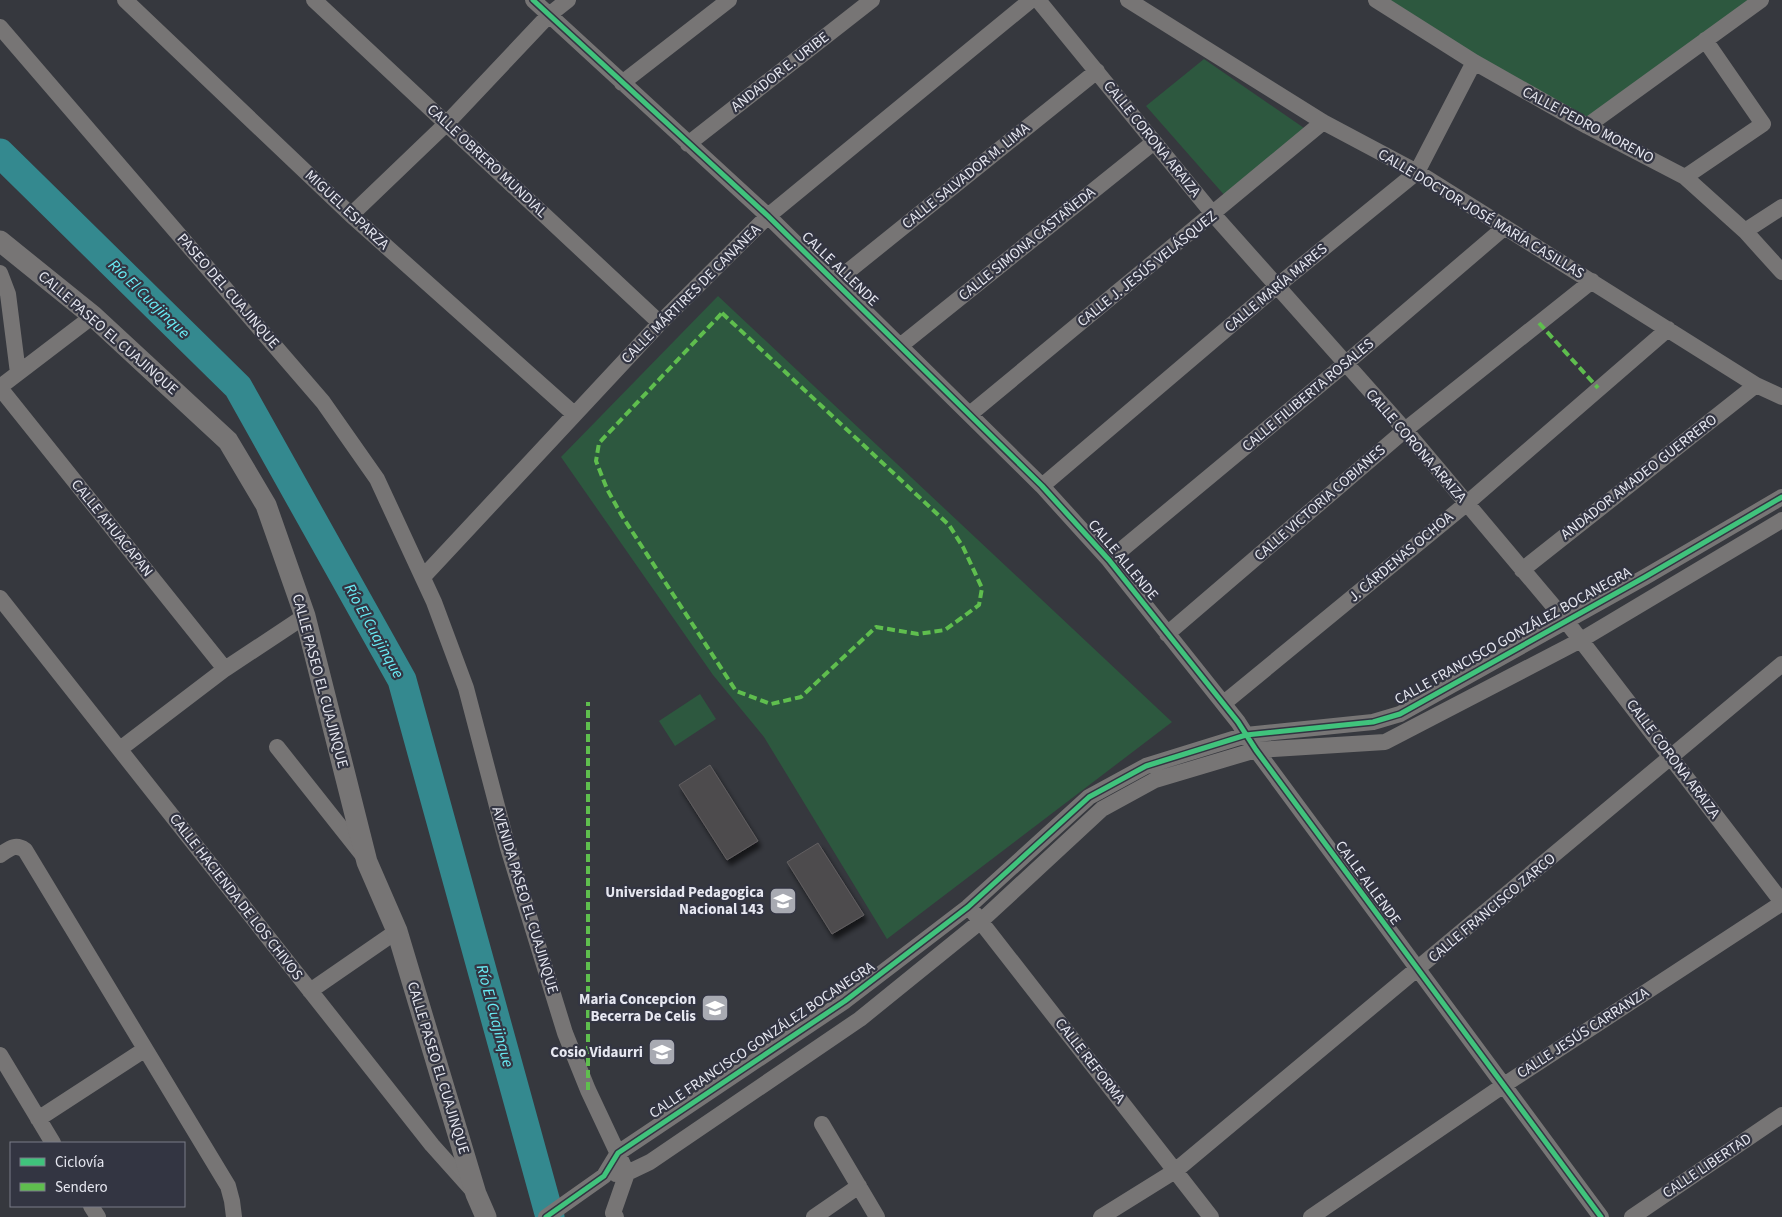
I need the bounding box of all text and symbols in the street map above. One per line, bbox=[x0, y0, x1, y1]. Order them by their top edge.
street label: ANDADOR E. URIBE bbox=[727, 27, 834, 117]
street label: CALLE CORONA ARAIZA bbox=[1098, 76, 1206, 202]
street label: CALLE PEDRO MORENO bbox=[1518, 81, 1658, 169]
street label: CALLE OBRERO MUNDIAL bbox=[422, 100, 552, 222]
street label: CALLE SALVADOR M. LIMA bbox=[898, 117, 1035, 234]
street label: CALLE DOCTOR JOSÉ MARÍA CASILLAS bbox=[1374, 144, 1588, 284]
street label: MIGUEL ESPARZA bbox=[300, 165, 394, 255]
street label: CALLE SIMONA CASTAÑEDA bbox=[954, 182, 1101, 306]
street label: CALLE J. JESÚS VELÁSQUEZ bbox=[1073, 206, 1221, 332]
street label: CALLE MÁRTIRES DE CANANEA bbox=[617, 219, 766, 368]
street label: CALLE ALLENDE bbox=[797, 227, 883, 311]
street label: PASEO DEL CUAJINQUE bbox=[172, 229, 284, 353]
street label: CALLE MARÍA MARES bbox=[1220, 239, 1332, 337]
water label: Río El Cuajinque bbox=[103, 254, 195, 344]
street label: CALLE PASEO EL CUAJINQUE bbox=[33, 266, 183, 400]
street label: CALLE FILIBERTA ROSALES bbox=[1238, 334, 1378, 456]
street label: CALLE CORONA ARAIZA bbox=[1361, 385, 1472, 508]
street label: ANDADOR AMADEO GUERRERO bbox=[1556, 409, 1722, 545]
street label: CALLE VICTORIA COBIANES bbox=[1250, 440, 1390, 566]
street label: CALLE AHUACAPAN bbox=[66, 475, 158, 581]
street label: J. CÁRDENAS OCHOA bbox=[1344, 506, 1459, 607]
street label: CALLE ALLENDE bbox=[1083, 515, 1163, 605]
street label: CALLE FRANCISCO GONZÁLEZ BOCANEGRA bbox=[1391, 561, 1636, 710]
water label: Río El Cuajinque bbox=[339, 580, 409, 683]
street label: CALLE PASEO EL CUAJINQUE bbox=[287, 592, 353, 771]
street label: CALLE CORONA ARAIZA bbox=[1621, 695, 1725, 824]
street label: AVENIDA PASEO EL CUAJINQUE bbox=[486, 804, 564, 996]
street label: CALLE HACIENDA DE LOS CHIVOS bbox=[164, 809, 308, 985]
street label: CALLE ALLENDE bbox=[1330, 837, 1406, 930]
street label: CALLE FRANCISCO ZARCO bbox=[1424, 848, 1560, 968]
place label: Universidad Pedagogica Nacional 143 bbox=[605, 882, 764, 920]
school or university icon: Universidad Pedagogica Nacional 143 bbox=[768, 886, 798, 916]
street label: CALLE FRANCISCO GONZÁLEZ BOCANEGRA bbox=[645, 956, 880, 1124]
water label: Río El Cuajinque bbox=[471, 962, 519, 1070]
street label: CALLE PASEO EL CUAJINQUE bbox=[402, 979, 474, 1157]
street label: CALLE JESÚS CARRANZA bbox=[1513, 982, 1654, 1084]
place label: Maria Concepcion Becerra De Celis bbox=[579, 989, 696, 1027]
school or university icon: Maria Concepcion Becerra De Celis bbox=[700, 993, 730, 1023]
street label: CALLE REFORMA bbox=[1050, 1014, 1131, 1109]
school or university icon: Cosio Vidaurri bbox=[647, 1037, 677, 1067]
place label: Cosio Vidaurri bbox=[550, 1042, 643, 1063]
street label: CALLE LIBERTAD bbox=[1658, 1128, 1756, 1204]
legend bbox=[10, 1142, 185, 1207]
text: Ciclovía bbox=[55, 1152, 104, 1173]
text: Sendero bbox=[55, 1177, 108, 1198]

